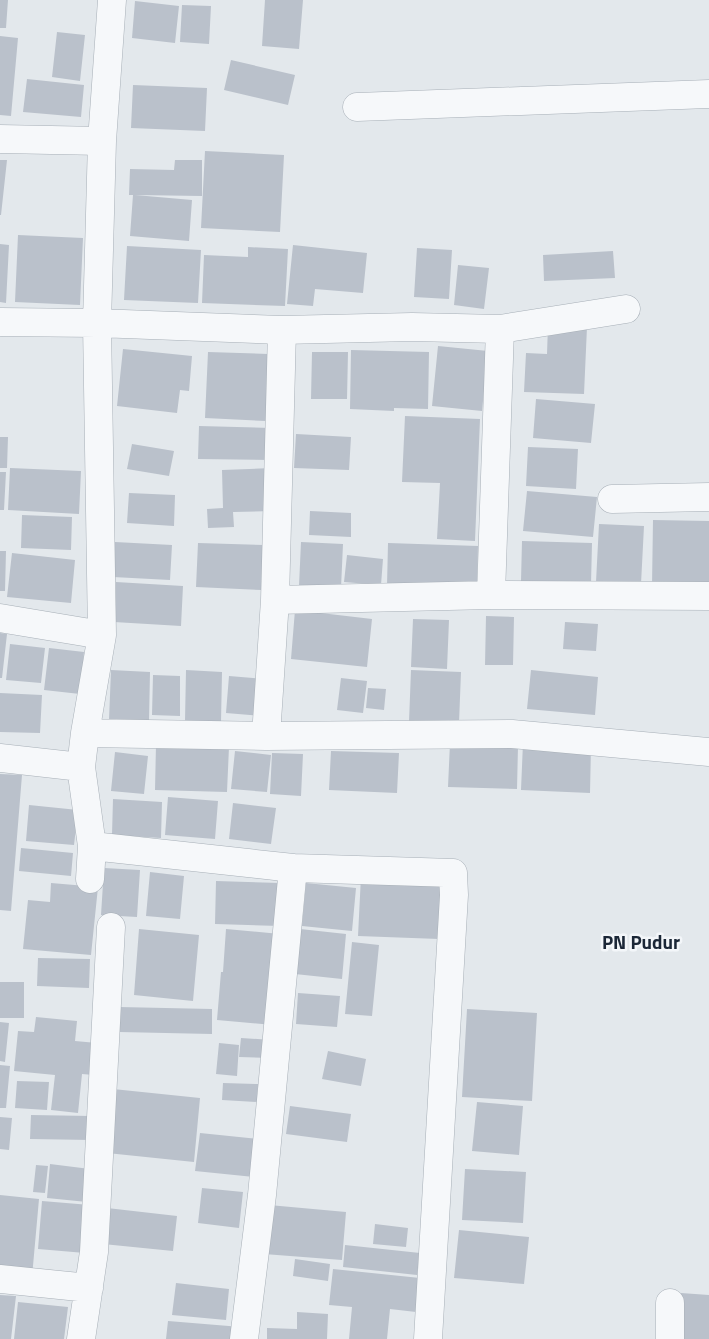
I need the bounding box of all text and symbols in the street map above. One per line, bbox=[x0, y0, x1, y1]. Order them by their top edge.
district label: PN Pudur bbox=[602, 927, 680, 956]

